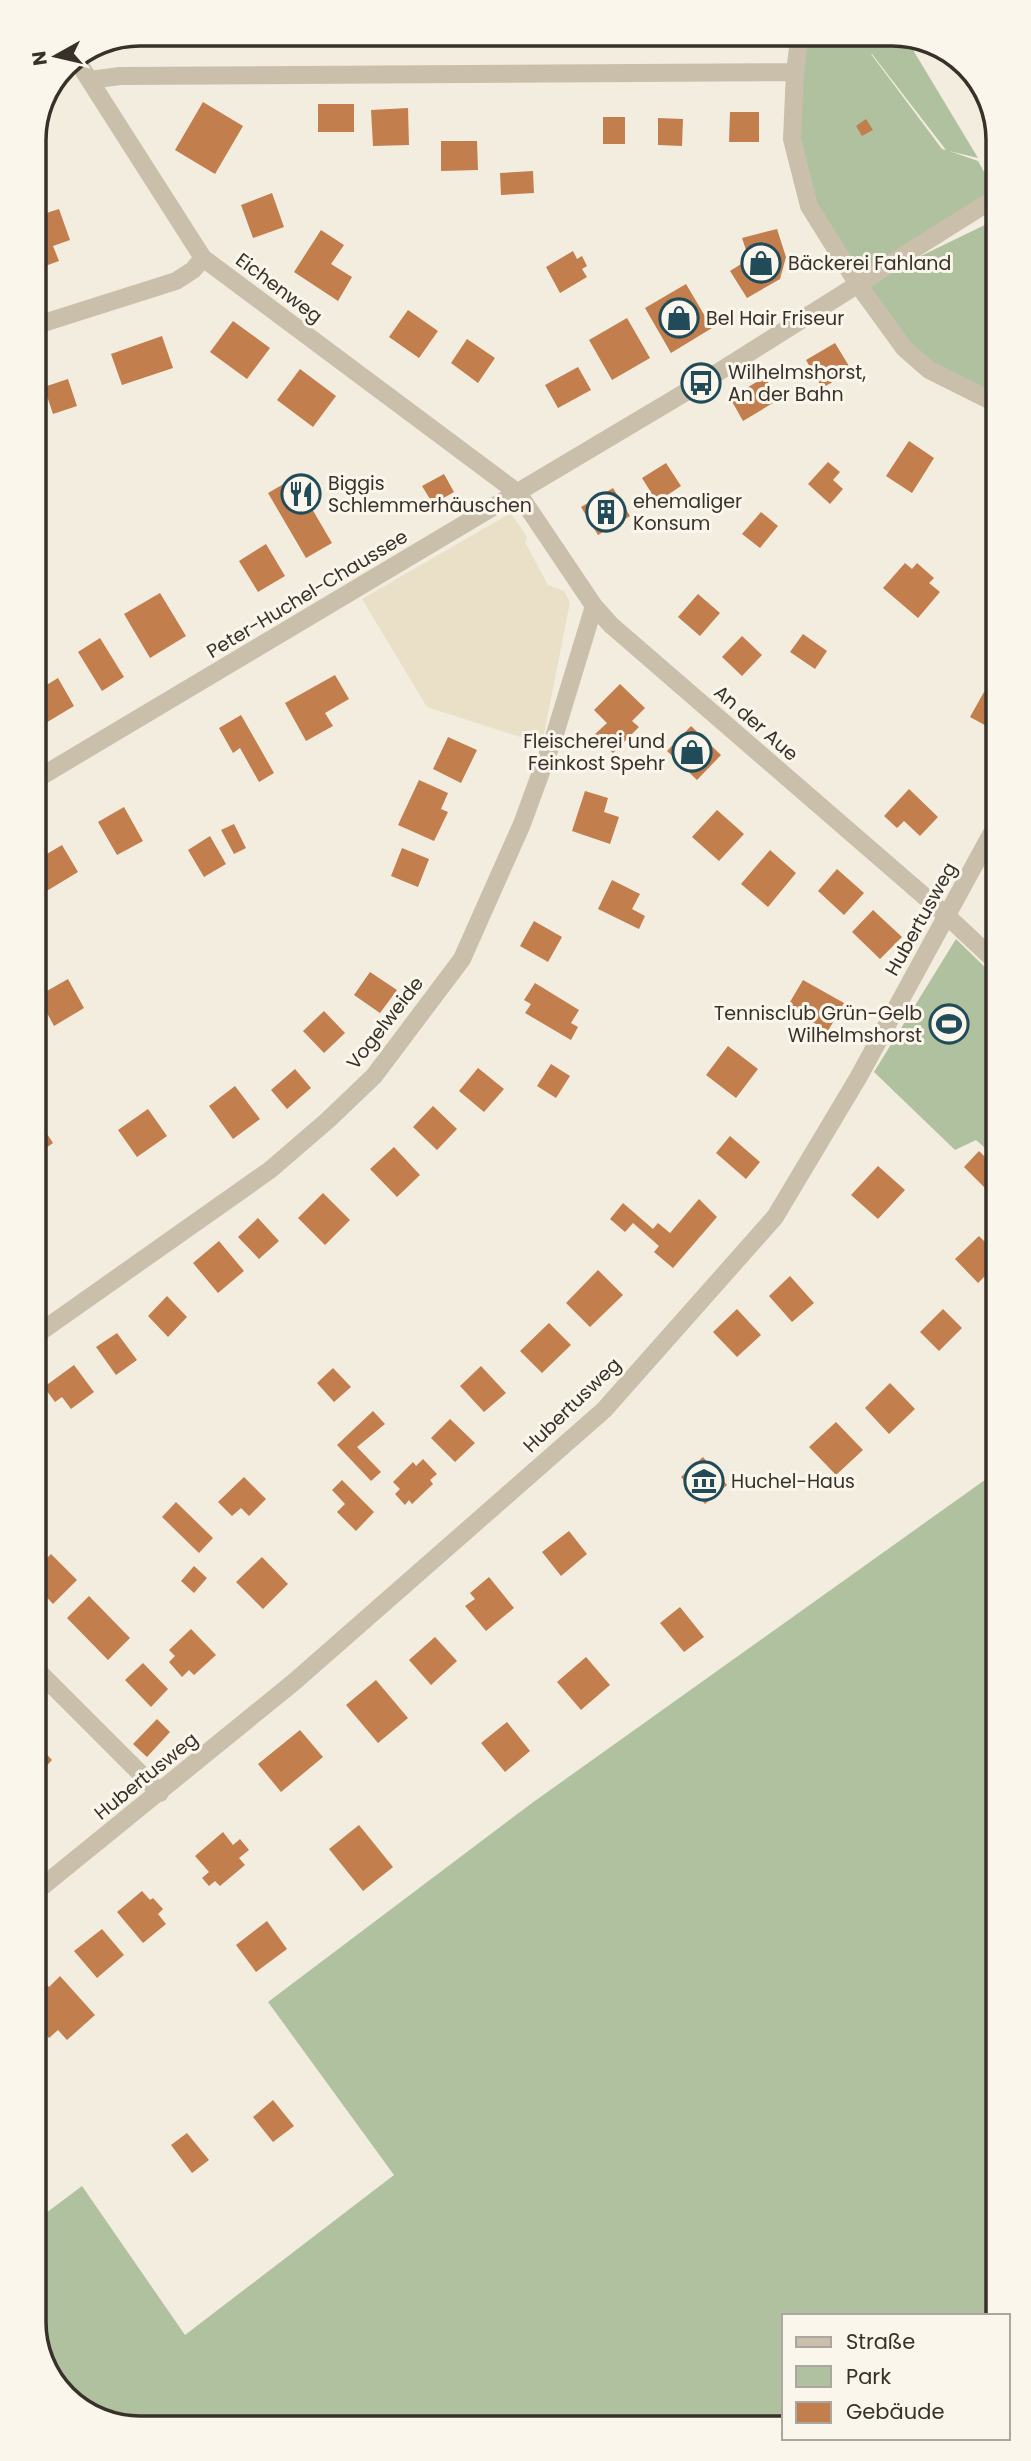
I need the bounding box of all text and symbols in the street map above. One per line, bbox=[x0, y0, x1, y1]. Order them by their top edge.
north arrow bbox=[21, 21, 91, 91]
text: N bbox=[25, 49, 54, 67]
shop icon: Bäckerei Fahland bbox=[740, 242, 782, 284]
street label: Eichenweg bbox=[230, 246, 328, 330]
place label: Bäckerei Fahland bbox=[788, 250, 951, 277]
shop icon: Bel Hair Friseur bbox=[658, 297, 700, 339]
place label: Bel Hair Friseur bbox=[706, 305, 844, 332]
place label: Wilhelmshorst, An der Bahn bbox=[728, 359, 866, 408]
bus stop icon: Wilhelmshorst, An der Bahn bbox=[680, 362, 722, 404]
place label: Biggis Schlemmerhäuschen bbox=[328, 470, 532, 519]
restaurant icon: Biggis Schlemmerhäuschen bbox=[280, 473, 322, 515]
place label: ehemaliger Konsum bbox=[633, 488, 742, 537]
building icon: ehemaliger Konsum bbox=[585, 491, 627, 533]
street label: Peter-Huchel-Chaussee bbox=[201, 523, 413, 665]
street label: An der Aue bbox=[708, 679, 804, 767]
place label: Fleischerei und Feinkost Spehr bbox=[523, 728, 665, 777]
shop icon: Fleischerei und Feinkost Spehr bbox=[671, 731, 713, 773]
street label: Hubertusweg bbox=[879, 857, 963, 981]
street label: Vogelweide bbox=[340, 971, 430, 1075]
place label: Tennisclub Grün-Gelb Wilhelmshorst bbox=[714, 1000, 922, 1049]
sports icon: Tennisclub Grün-Gelb Wilhelmshorst bbox=[928, 1003, 970, 1045]
street label: Hubertusweg bbox=[517, 1351, 627, 1459]
museum icon: Huchel-Haus bbox=[683, 1460, 725, 1502]
place label: Huchel-Haus bbox=[731, 1468, 855, 1495]
street label: Hubertusweg bbox=[88, 1726, 204, 1826]
legend bbox=[782, 2314, 1010, 2440]
text: Straße bbox=[846, 2327, 915, 2356]
text: Park bbox=[846, 2362, 891, 2391]
text: Gebäude bbox=[846, 2397, 944, 2426]

